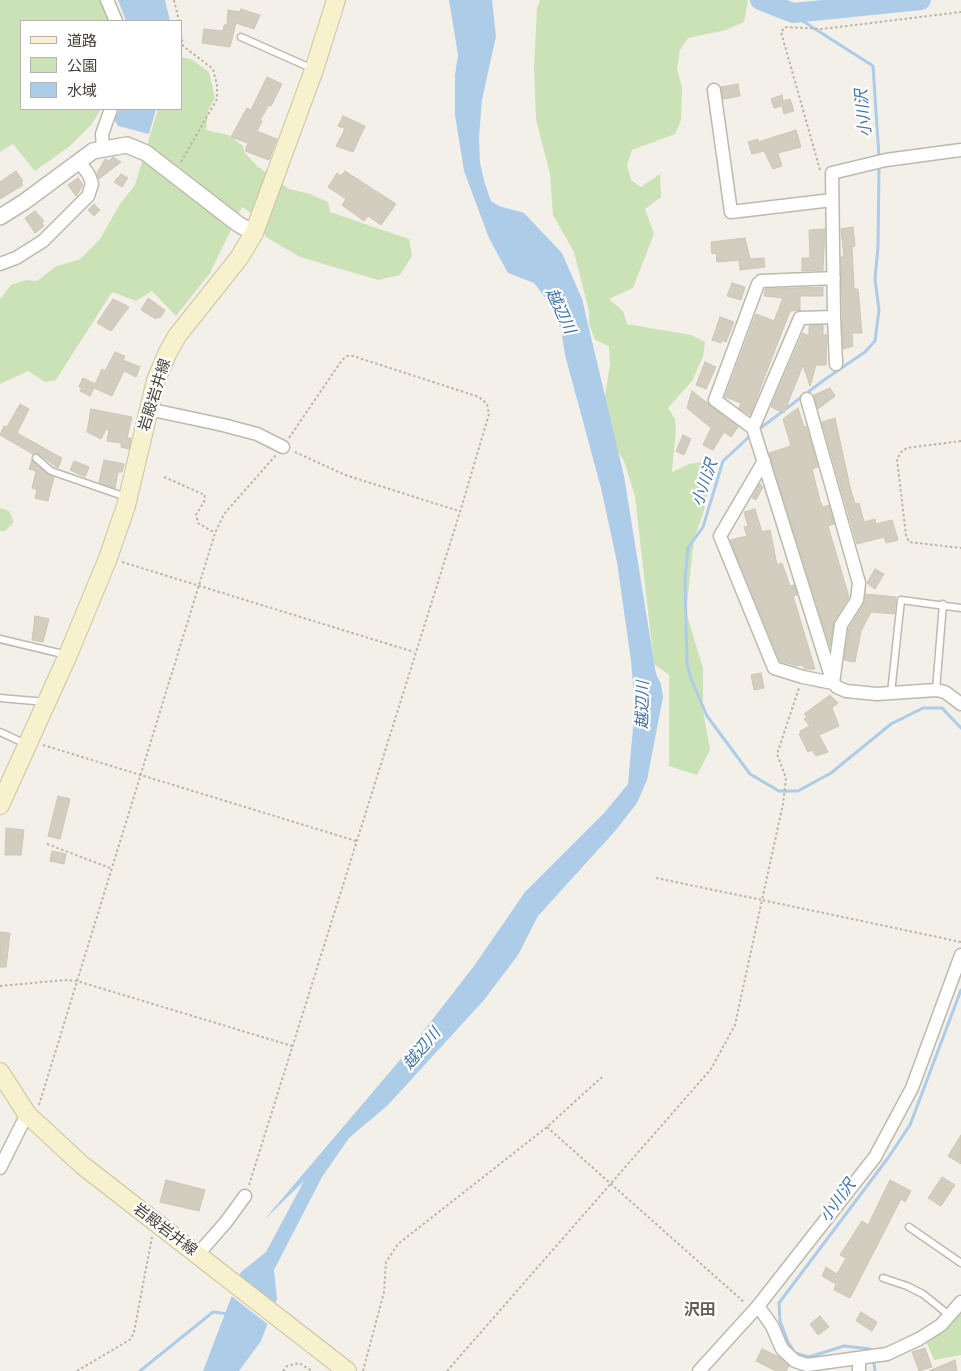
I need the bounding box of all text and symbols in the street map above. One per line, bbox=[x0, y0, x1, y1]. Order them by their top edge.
legend bbox=[20, 20, 182, 110]
text: 道路 bbox=[67, 30, 97, 50]
text: 公園 bbox=[67, 55, 97, 75]
text: 水域 bbox=[67, 80, 97, 100]
water label: 小川沢 bbox=[852, 88, 876, 138]
water label: 越辺川 bbox=[541, 285, 579, 337]
street label: 岩殿岩井線 bbox=[135, 357, 175, 433]
water label: 小川沢 bbox=[688, 457, 722, 509]
water label: 越辺川 bbox=[633, 681, 653, 729]
water label: 越辺川 bbox=[399, 1024, 445, 1074]
water label: 小川沢 bbox=[816, 1176, 860, 1226]
street label: 岩殿岩井線 bbox=[130, 1200, 200, 1260]
district label: 沢田 bbox=[684, 1300, 716, 1320]

